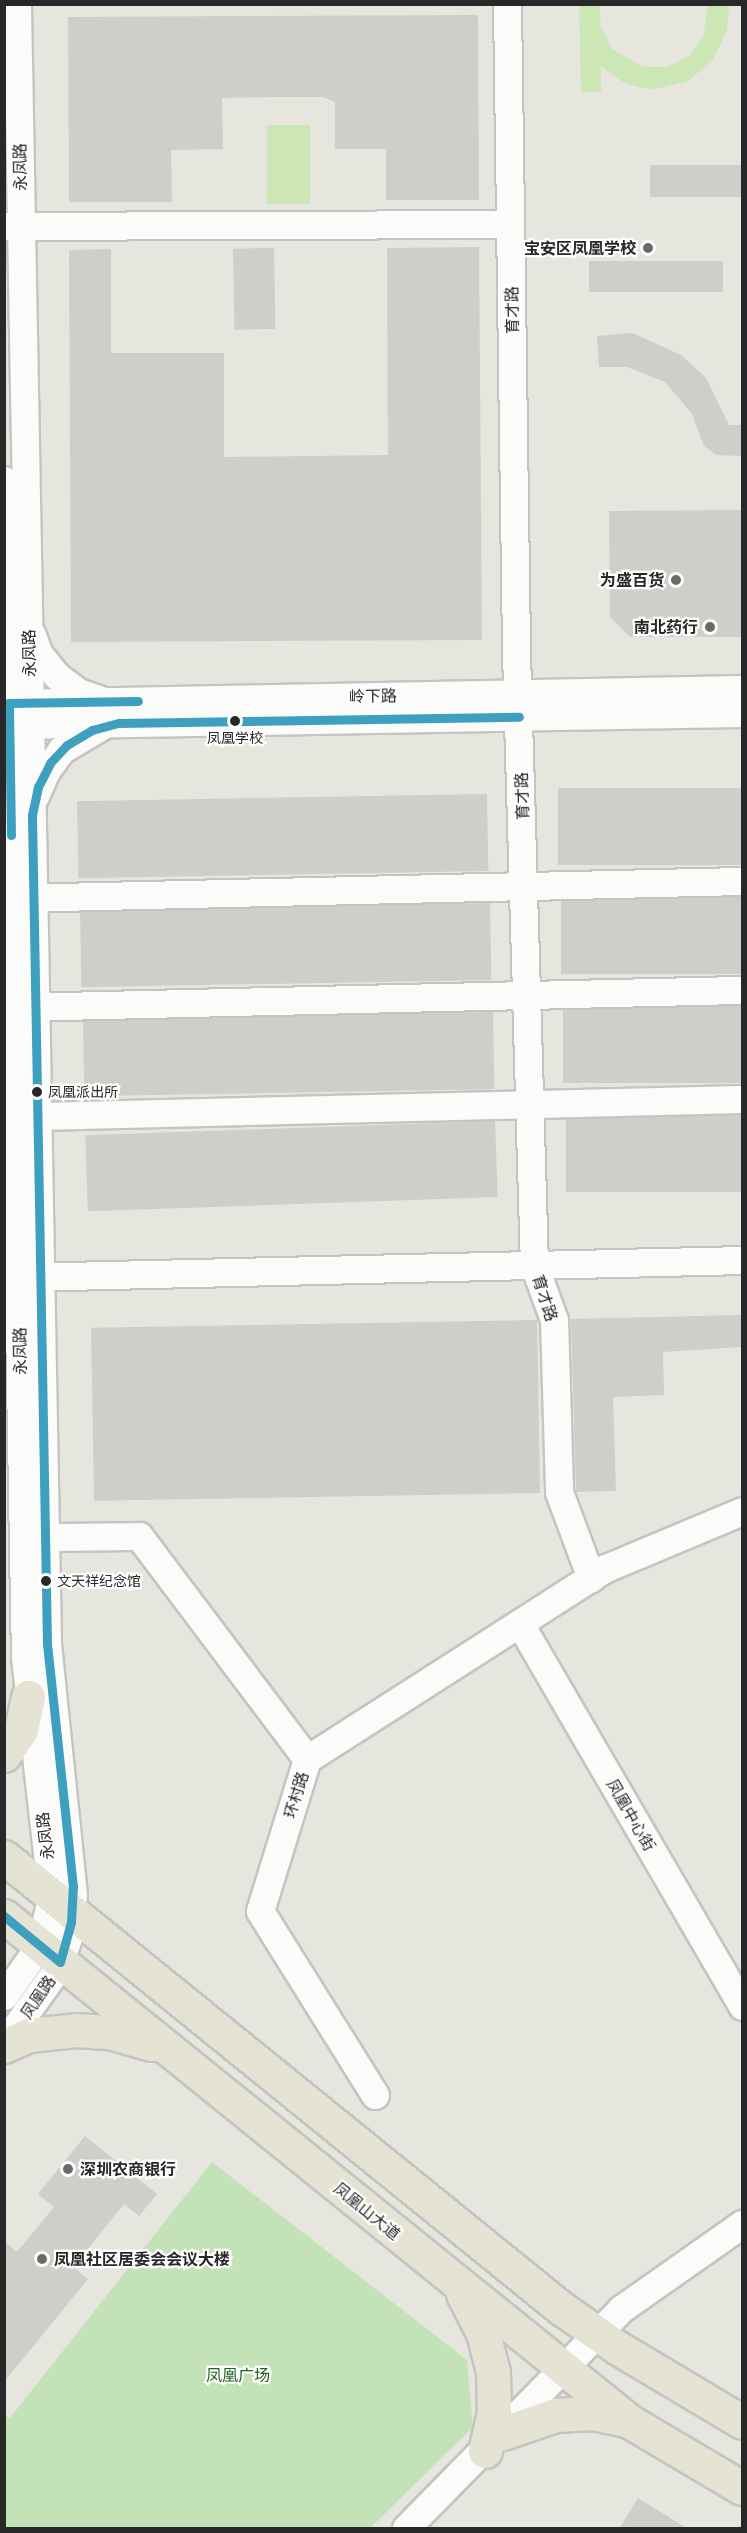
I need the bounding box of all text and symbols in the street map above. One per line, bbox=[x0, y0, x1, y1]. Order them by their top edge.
street label: 永凤路 bbox=[10, 143, 30, 191]
place label: 宝安区凤凰学校 bbox=[524, 238, 636, 258]
marker: 宝安区凤凰学校 bbox=[641, 241, 655, 255]
street label: 育才路 bbox=[502, 286, 522, 334]
place label: 为盛百货 bbox=[600, 570, 664, 590]
marker: 为盛百货 bbox=[669, 573, 683, 587]
place label: 南北药行 bbox=[634, 617, 698, 637]
marker: 南北药行 bbox=[703, 620, 717, 634]
street label: 永凤路 bbox=[19, 629, 39, 677]
street label: 岭下路 bbox=[349, 686, 397, 706]
marker: 凤凰学校 bbox=[229, 715, 241, 727]
place label: 凤凰学校 bbox=[207, 730, 263, 746]
street label: 育才路 bbox=[512, 772, 532, 820]
place label: 凤凰派出所 bbox=[48, 1084, 118, 1100]
marker: 凤凰派出所 bbox=[31, 1086, 43, 1098]
street label: 育才路 bbox=[528, 1272, 562, 1324]
street label: 永凤路 bbox=[10, 1327, 30, 1375]
place label: 文天祥纪念馆 bbox=[57, 1573, 141, 1589]
marker: 文天祥纪念馆 bbox=[40, 1575, 52, 1587]
street label: 环村路 bbox=[280, 1769, 312, 1821]
street label: 凤凰中心街 bbox=[603, 1776, 659, 1854]
street label: 永凤路 bbox=[33, 1811, 57, 1861]
street label: 凤凰路 bbox=[17, 1972, 59, 2022]
place label: 深圳农商银行 bbox=[80, 2159, 176, 2179]
marker: 深圳农商银行 bbox=[61, 2162, 75, 2176]
street label: 凤凰山大道 bbox=[330, 2178, 404, 2244]
place label: 凤凰社区居委会会议大楼 bbox=[54, 2249, 230, 2269]
marker: 凤凰社区居委会会议大楼 bbox=[35, 2252, 49, 2266]
park label: 凤凰广场 bbox=[206, 2365, 270, 2385]

